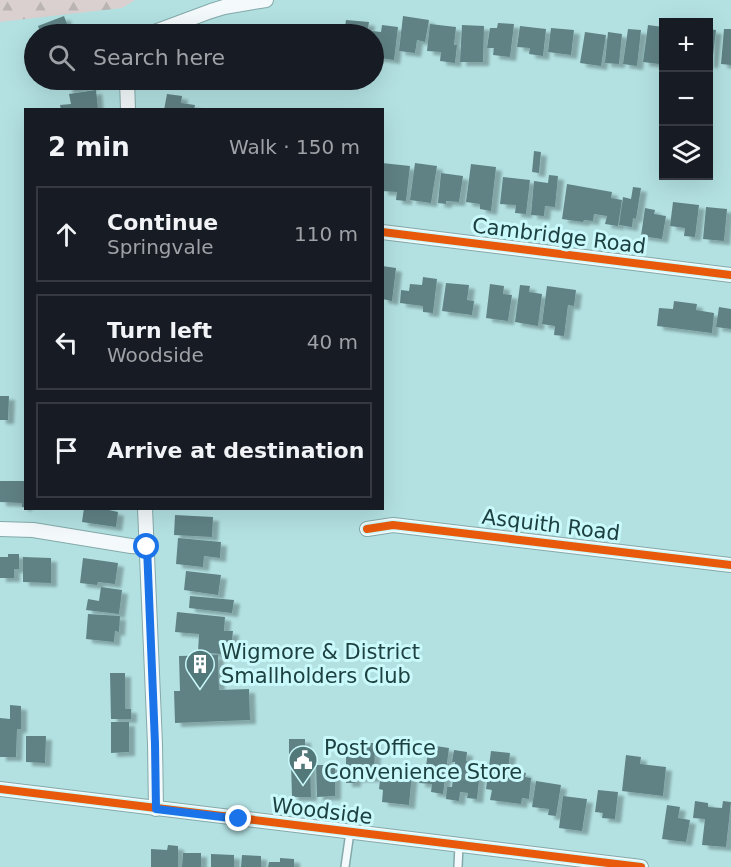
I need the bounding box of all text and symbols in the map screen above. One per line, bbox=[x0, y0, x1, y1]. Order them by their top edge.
map controls bbox=[659, 18, 713, 180]
button: + bbox=[659, 18, 713, 72]
search box bbox=[24, 24, 384, 90]
icon: search bbox=[45, 41, 78, 74]
text: Search here bbox=[93, 45, 225, 70]
button: − bbox=[659, 72, 713, 126]
button: layers bbox=[659, 126, 713, 180]
text: 2 min bbox=[48, 132, 130, 162]
text: Walk · 150 m bbox=[229, 135, 360, 159]
text: Continue bbox=[107, 210, 218, 235]
street label: Cambridge Road bbox=[471, 213, 647, 259]
icon: ahead bbox=[50, 218, 83, 251]
text: 110 m bbox=[294, 222, 358, 246]
text: Springvale bbox=[107, 235, 214, 259]
text: Turn left bbox=[107, 318, 212, 343]
icon: left bbox=[50, 326, 83, 359]
text: 40 m bbox=[307, 330, 358, 354]
text: Woodside bbox=[107, 343, 204, 367]
icon: arrive bbox=[50, 434, 83, 467]
text: Arrive at destination bbox=[107, 438, 364, 463]
street label: Asquith Road bbox=[481, 505, 621, 545]
route start bbox=[133, 533, 159, 559]
place label: Wigmore & District Smallholders Club bbox=[221, 640, 420, 688]
building icon: Wigmore & District Smallholders Club bbox=[184, 648, 216, 690]
place label: Post Office Convenience Store bbox=[324, 736, 522, 784]
public building icon: Post Office Convenience Store bbox=[287, 744, 319, 786]
street label: Woodside bbox=[270, 793, 374, 829]
route end bbox=[225, 805, 251, 831]

